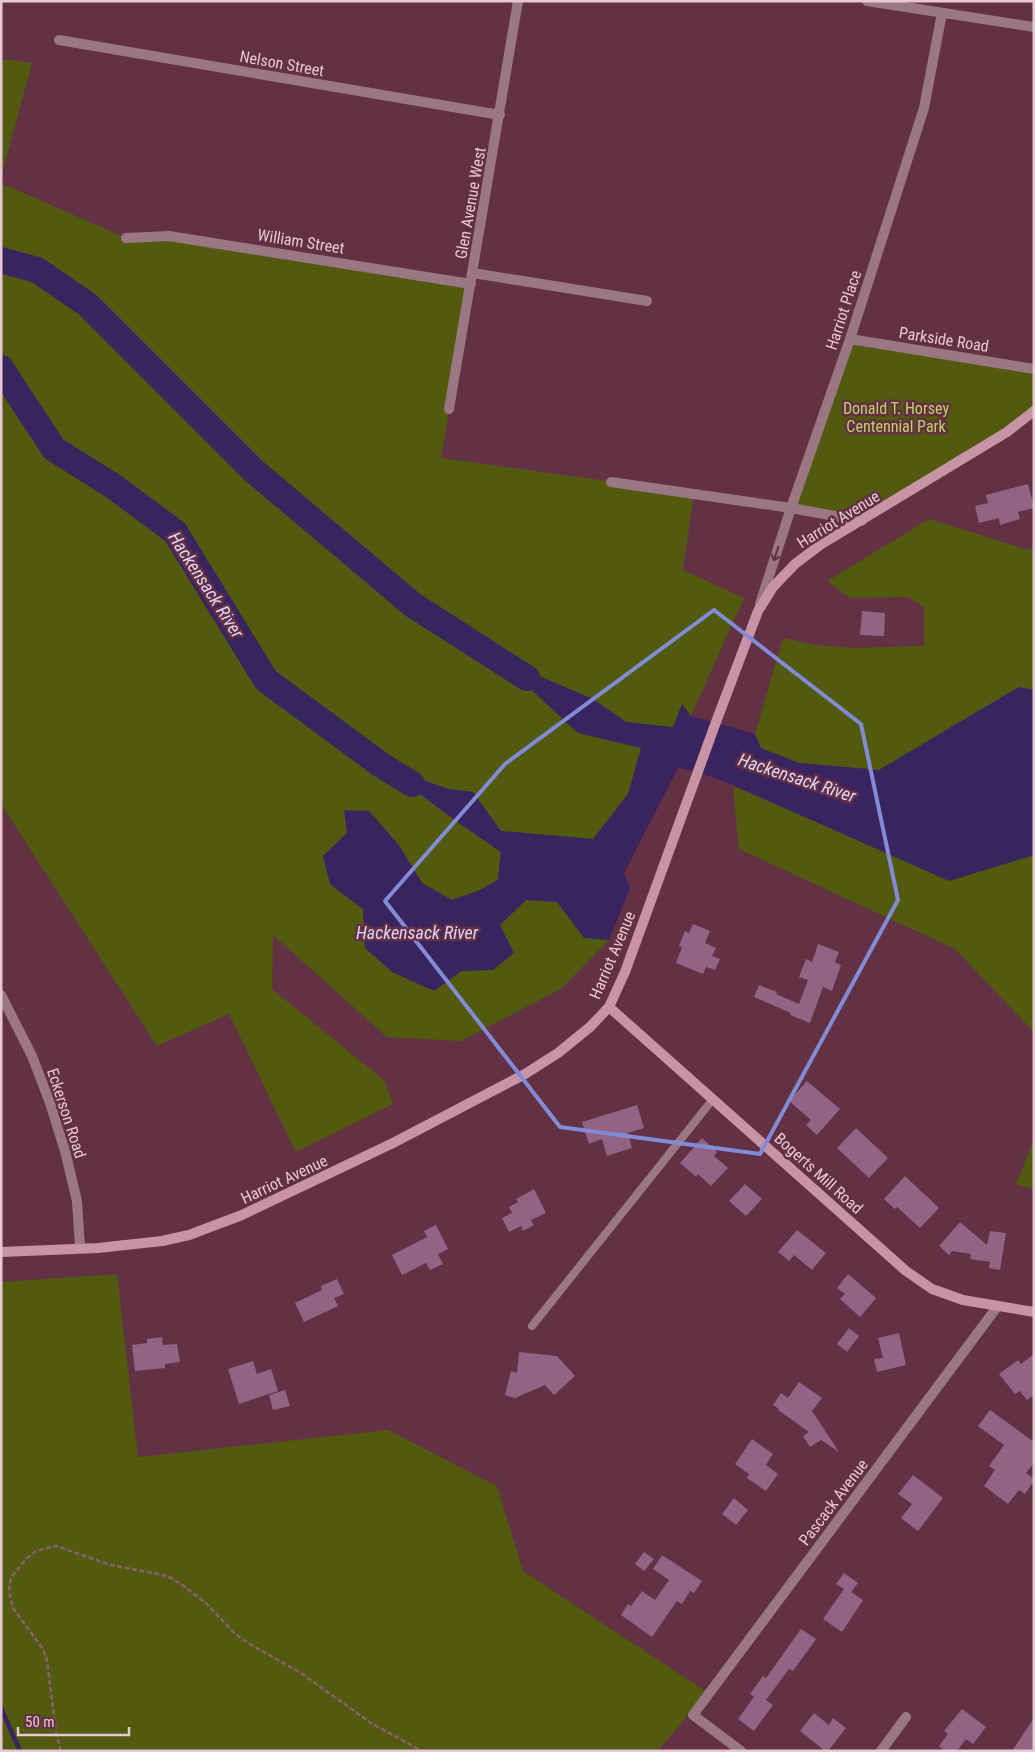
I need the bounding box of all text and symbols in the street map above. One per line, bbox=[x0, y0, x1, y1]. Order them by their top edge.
street label: Nelson Street bbox=[238, 47, 326, 80]
street label: Glen Avenue West bbox=[451, 145, 490, 261]
street label: William Street bbox=[256, 225, 346, 258]
street label: Harriot Place bbox=[822, 268, 865, 352]
street label: Parkside Road bbox=[898, 323, 990, 356]
park label: Donald T. Horsey Centennial Park bbox=[843, 399, 949, 436]
street label: Harriot Avenue bbox=[794, 487, 883, 552]
water label: Hackensack River bbox=[164, 528, 249, 642]
one-way arrow bbox=[771, 546, 780, 561]
water label: Hackensack River bbox=[736, 749, 859, 807]
street label: Harriot Avenue bbox=[585, 908, 639, 1002]
water label: Hackensack River bbox=[356, 922, 479, 943]
street label: Eckerson Road bbox=[43, 1066, 90, 1161]
street label: Bogerts Mill Road bbox=[771, 1129, 867, 1218]
street label: Harriot Avenue bbox=[238, 1151, 331, 1208]
street label: Pascack Avenue bbox=[795, 1455, 872, 1549]
scale bar bbox=[18, 1704, 129, 1736]
text: 50 m bbox=[25, 1713, 55, 1731]

